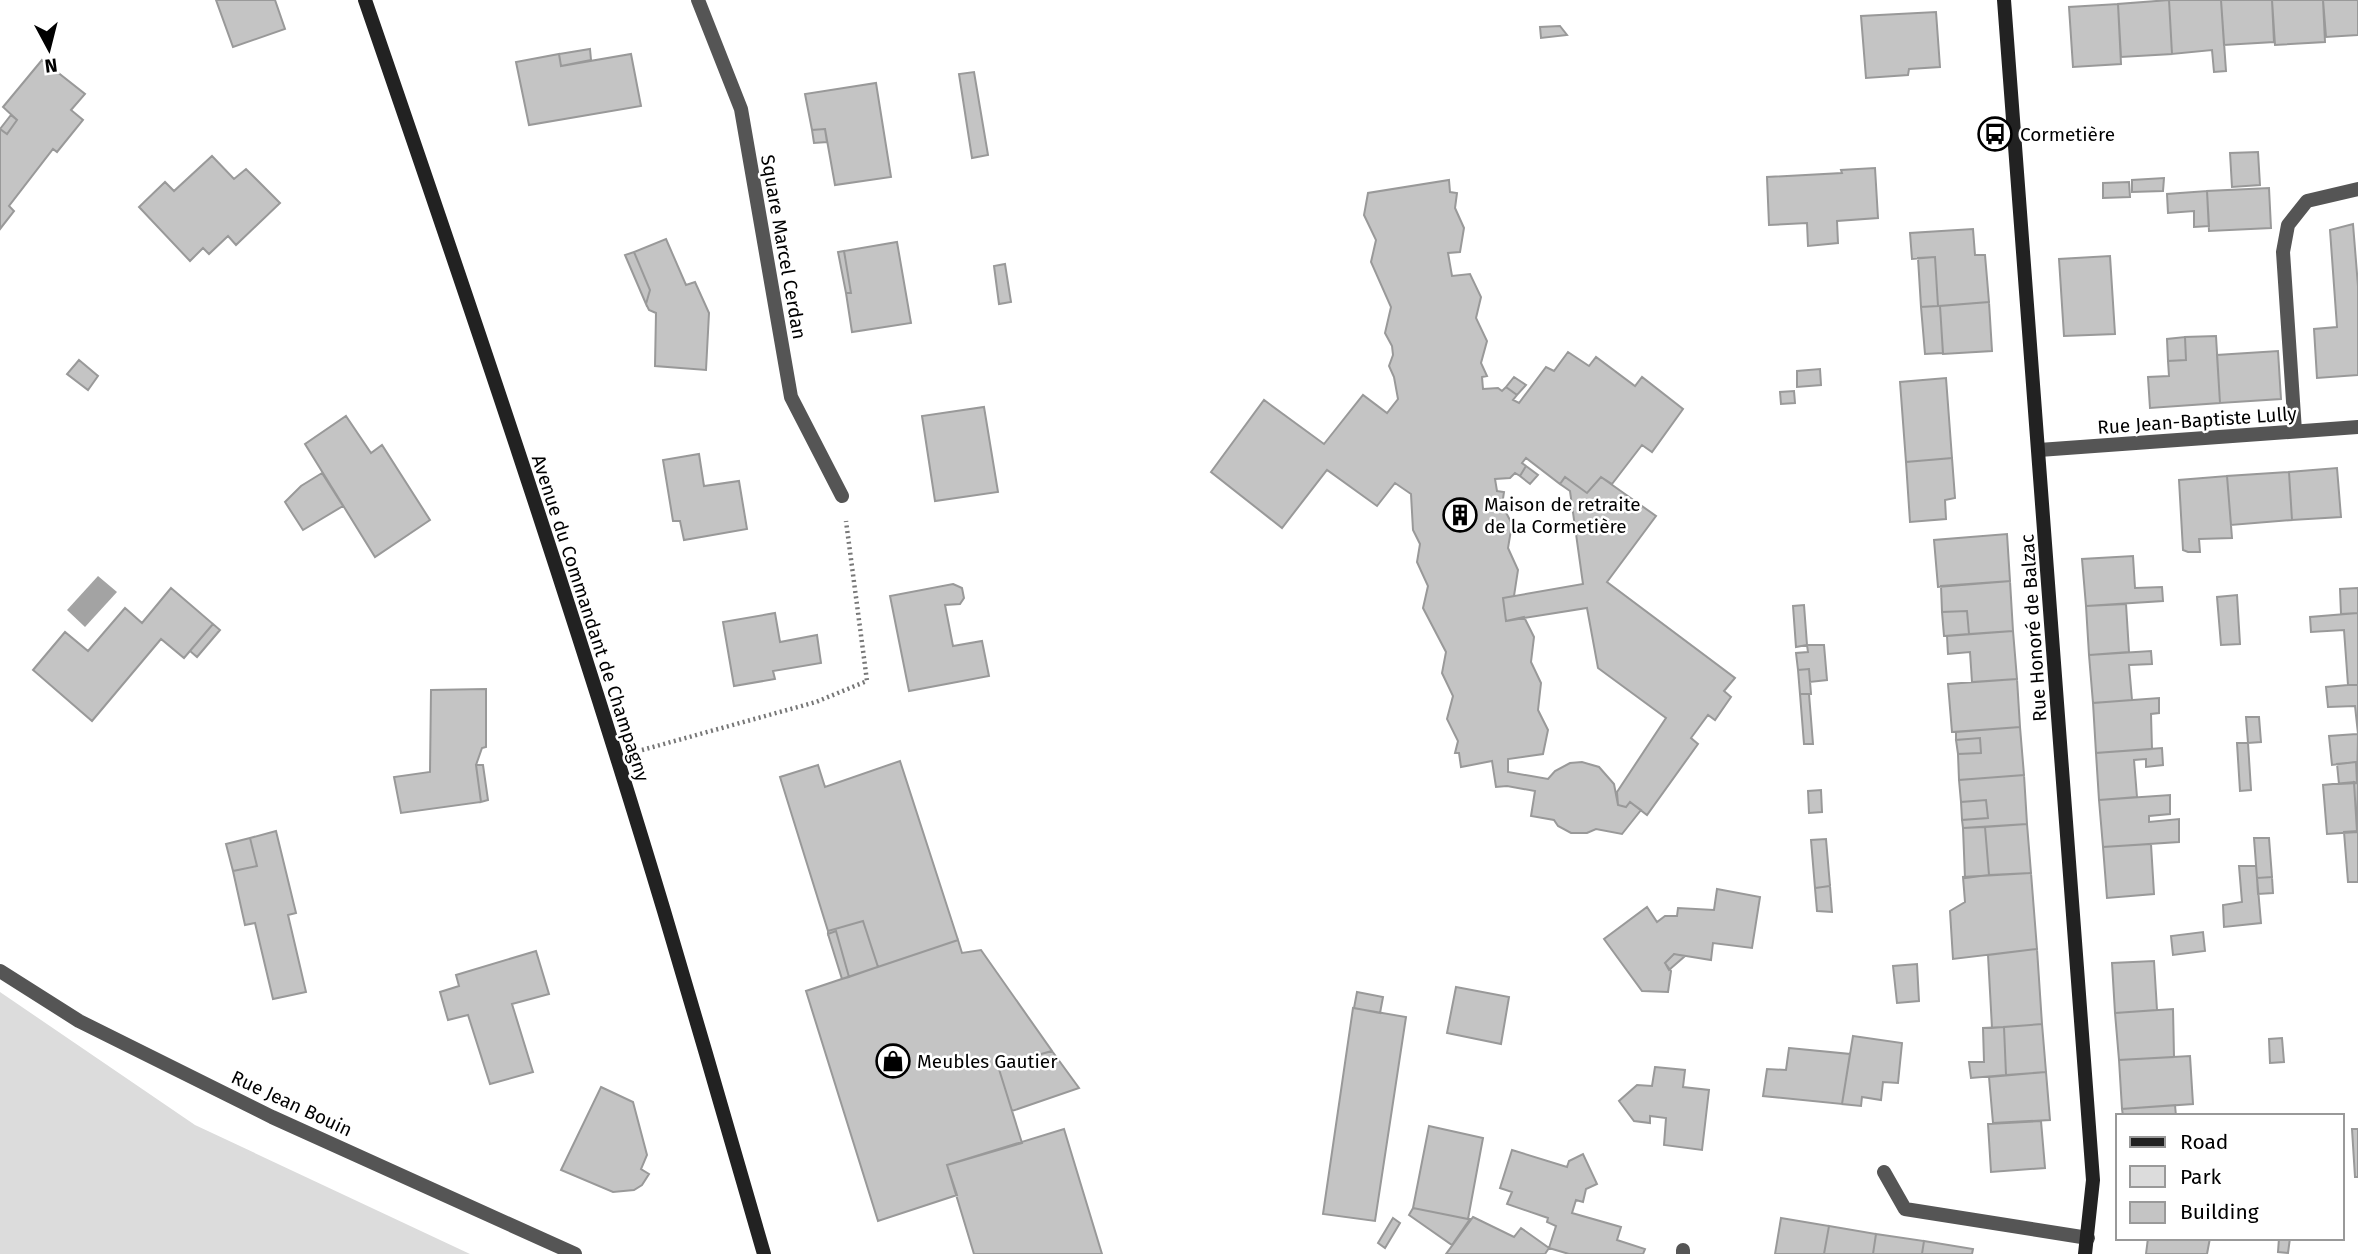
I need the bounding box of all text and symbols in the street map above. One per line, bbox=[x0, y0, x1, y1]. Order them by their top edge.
north arrow bbox=[14, 14, 84, 84]
text: N bbox=[43, 53, 59, 78]
bus stop icon: Cormetière bbox=[1976, 115, 2014, 153]
place label: Cormetière bbox=[2020, 123, 2115, 146]
street label: Square Marcel Cerdan bbox=[756, 153, 811, 341]
street label: Rue Jean-Baptiste Lully bbox=[2097, 402, 2298, 439]
street label: Avenue du Commandant de Champagny bbox=[527, 452, 655, 785]
place label: Maison de retraite de la Cormetière bbox=[1484, 493, 1641, 538]
building icon: Maison de retraite de la Cormetière bbox=[1441, 496, 1479, 534]
street label: Rue Honoré de Balzac bbox=[2015, 533, 2052, 723]
shop icon: Meubles Gautier bbox=[874, 1042, 912, 1080]
place label: Meubles Gautier bbox=[917, 1050, 1058, 1073]
street label: Rue Jean Bouin bbox=[228, 1065, 356, 1141]
legend bbox=[2116, 1114, 2344, 1240]
text: Road bbox=[2180, 1129, 2228, 1155]
text: Park bbox=[2180, 1164, 2222, 1190]
text: Building bbox=[2180, 1199, 2259, 1225]

